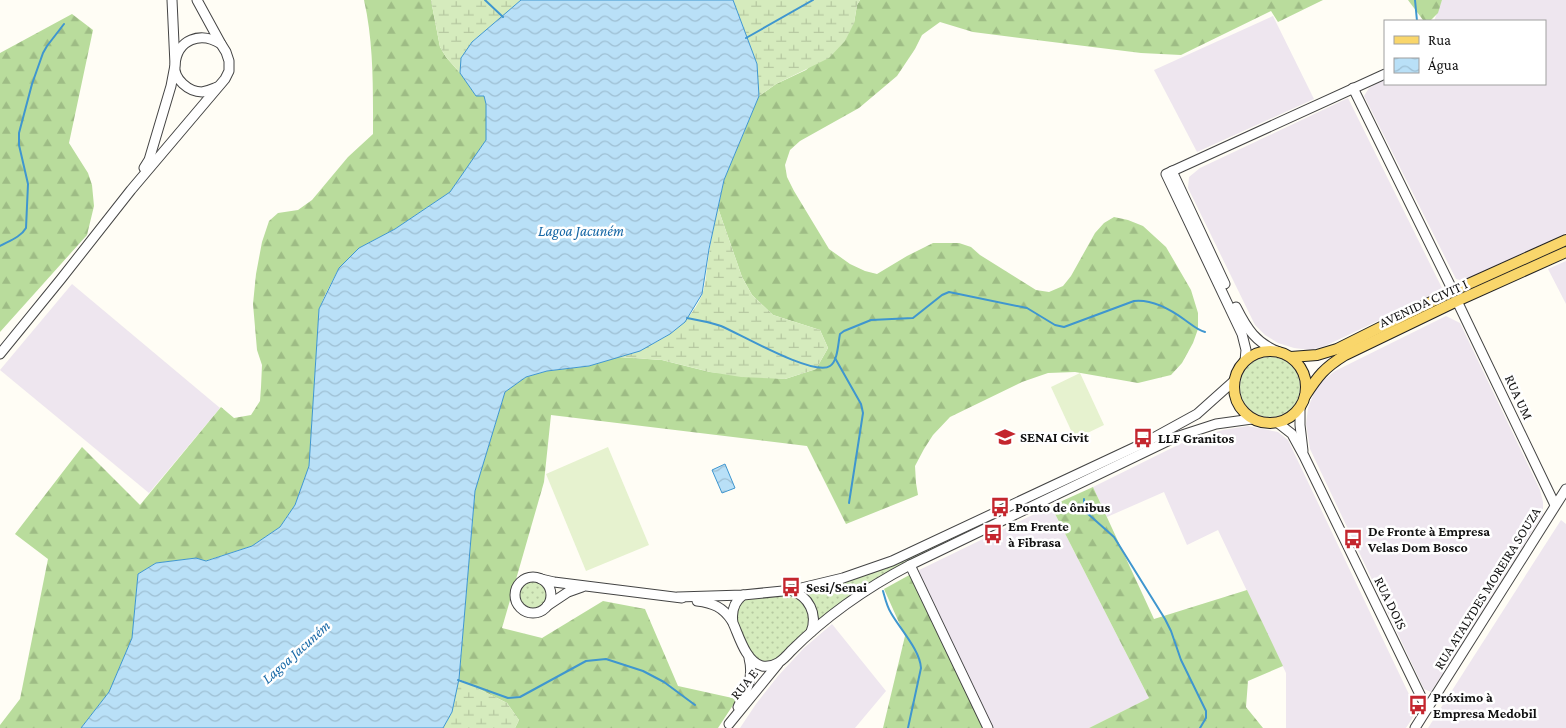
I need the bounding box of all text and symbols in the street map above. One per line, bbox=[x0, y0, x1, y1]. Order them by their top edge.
legend bbox=[1384, 20, 1546, 85]
text: Rua bbox=[1428, 32, 1451, 48]
text: Água bbox=[1428, 57, 1459, 74]
water label: Lagoa Jacuném bbox=[538, 223, 624, 240]
street label: AVENIDA CIVIT I bbox=[1376, 276, 1470, 330]
street label: RUA UM bbox=[1502, 372, 1536, 422]
school or university icon: SENAI Civit bbox=[994, 426, 1016, 448]
bus stop icon: LLF Granitos bbox=[1132, 427, 1154, 449]
place label: SENAI Civit bbox=[1020, 429, 1090, 445]
place label: LLF Granitos bbox=[1158, 430, 1235, 446]
bus stop icon: Ponto de ônibus bbox=[989, 496, 1011, 518]
place label: Ponto de ônibus bbox=[1015, 499, 1110, 515]
street label: RUA ATALYDES MOREIRA SOUZA bbox=[1430, 504, 1544, 672]
place label: Em Frente à Fibrasa bbox=[1008, 518, 1069, 550]
bus stop icon: Em Frente à Fibrasa bbox=[982, 523, 1004, 545]
place label: De Fronte à Empresa Velas Dom Bosco bbox=[1367, 523, 1490, 555]
bus stop icon: De Fronte à Empresa Velas Dom Bosco bbox=[1342, 528, 1364, 550]
street label: RUA DOIS bbox=[1371, 574, 1411, 632]
bus stop icon: Sesi/Senai bbox=[780, 576, 802, 598]
place label: Sesi/Senai bbox=[806, 579, 867, 595]
water label: Lagoa Jacuném bbox=[259, 617, 334, 687]
street label: RUA E bbox=[727, 665, 761, 702]
place label: Próximo à Empresa Medobil bbox=[1433, 689, 1537, 721]
bus stop icon: Próximo à Empresa Medobil bbox=[1407, 694, 1429, 716]

